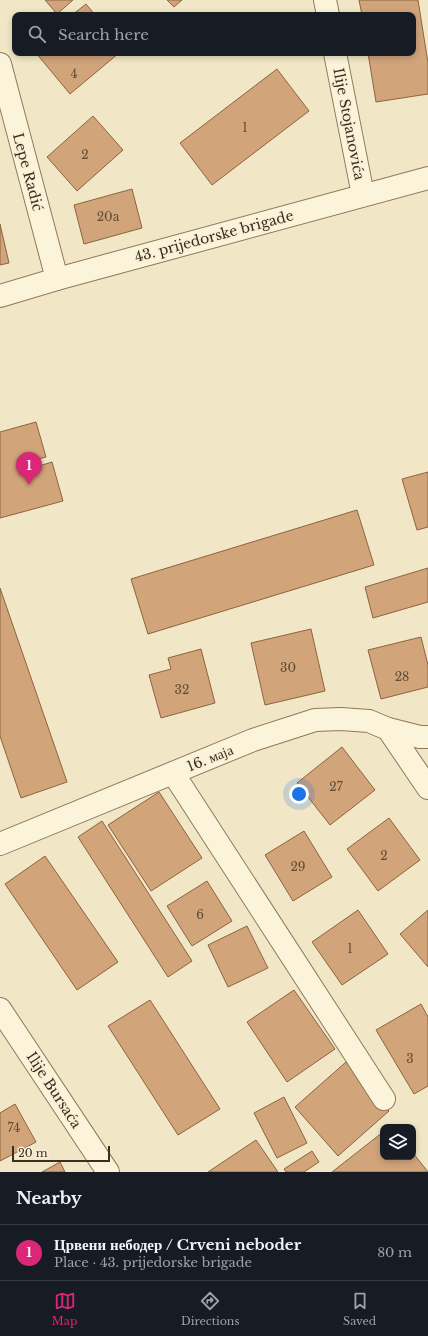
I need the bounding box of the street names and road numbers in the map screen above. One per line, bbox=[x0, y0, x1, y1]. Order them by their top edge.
street label: Ilije Stojanovića bbox=[329, 66, 369, 182]
street label: Lepe Radić bbox=[9, 131, 47, 214]
street label: 43. prijedorske brigade bbox=[133, 206, 295, 266]
street label: 16. маја bbox=[184, 740, 236, 775]
street label: Ilije Bursaća bbox=[23, 1048, 86, 1132]

